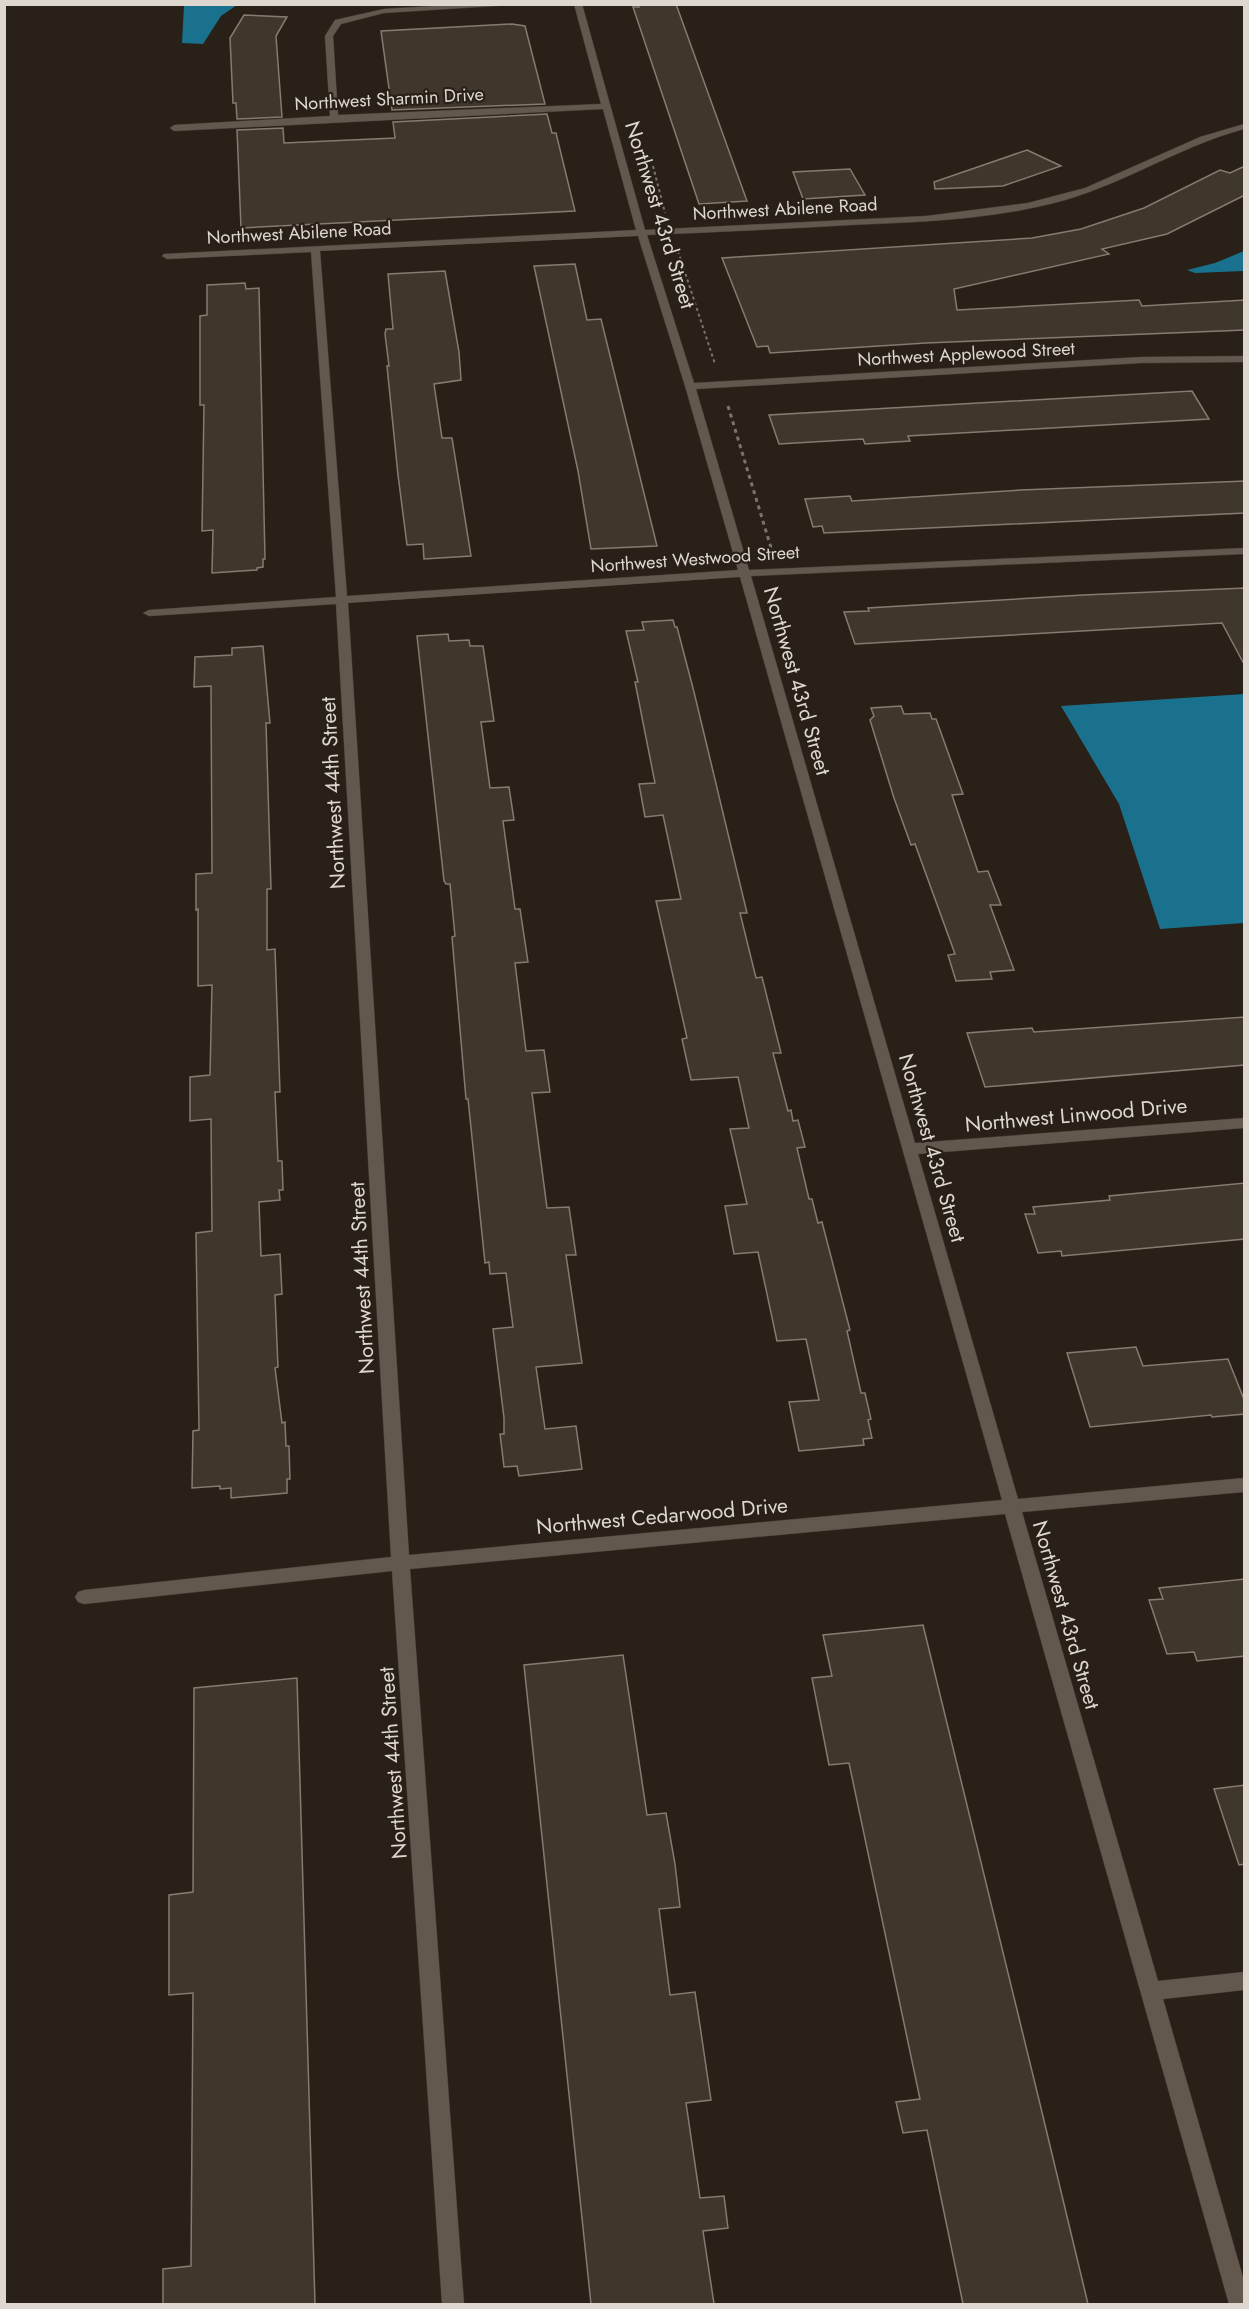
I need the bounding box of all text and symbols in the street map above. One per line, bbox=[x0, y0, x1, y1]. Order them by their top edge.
street label: Northwest Sharmin Drive bbox=[294, 81, 484, 117]
street label: Northwest 43rd Street bbox=[617, 117, 703, 313]
street label: Northwest Abilene Road bbox=[692, 191, 878, 227]
street label: Northwest Abilene Road bbox=[206, 215, 392, 251]
street label: Northwest Applewood Street bbox=[857, 335, 1076, 373]
street label: Northwest Westwood Street bbox=[590, 539, 801, 579]
street label: Northwest 43rd Street bbox=[756, 583, 838, 779]
street label: Northwest 44th Street bbox=[313, 696, 353, 890]
street label: Northwest 43rd Street bbox=[891, 1050, 973, 1246]
street label: Northwest Linwood Drive bbox=[964, 1090, 1189, 1140]
street label: Northwest 44th Street bbox=[342, 1181, 382, 1375]
street label: Northwest Cedarwood Drive bbox=[535, 1490, 789, 1542]
street label: Northwest 43rd Street bbox=[1025, 1517, 1107, 1713]
street label: Northwest 44th Street bbox=[371, 1666, 415, 1860]

